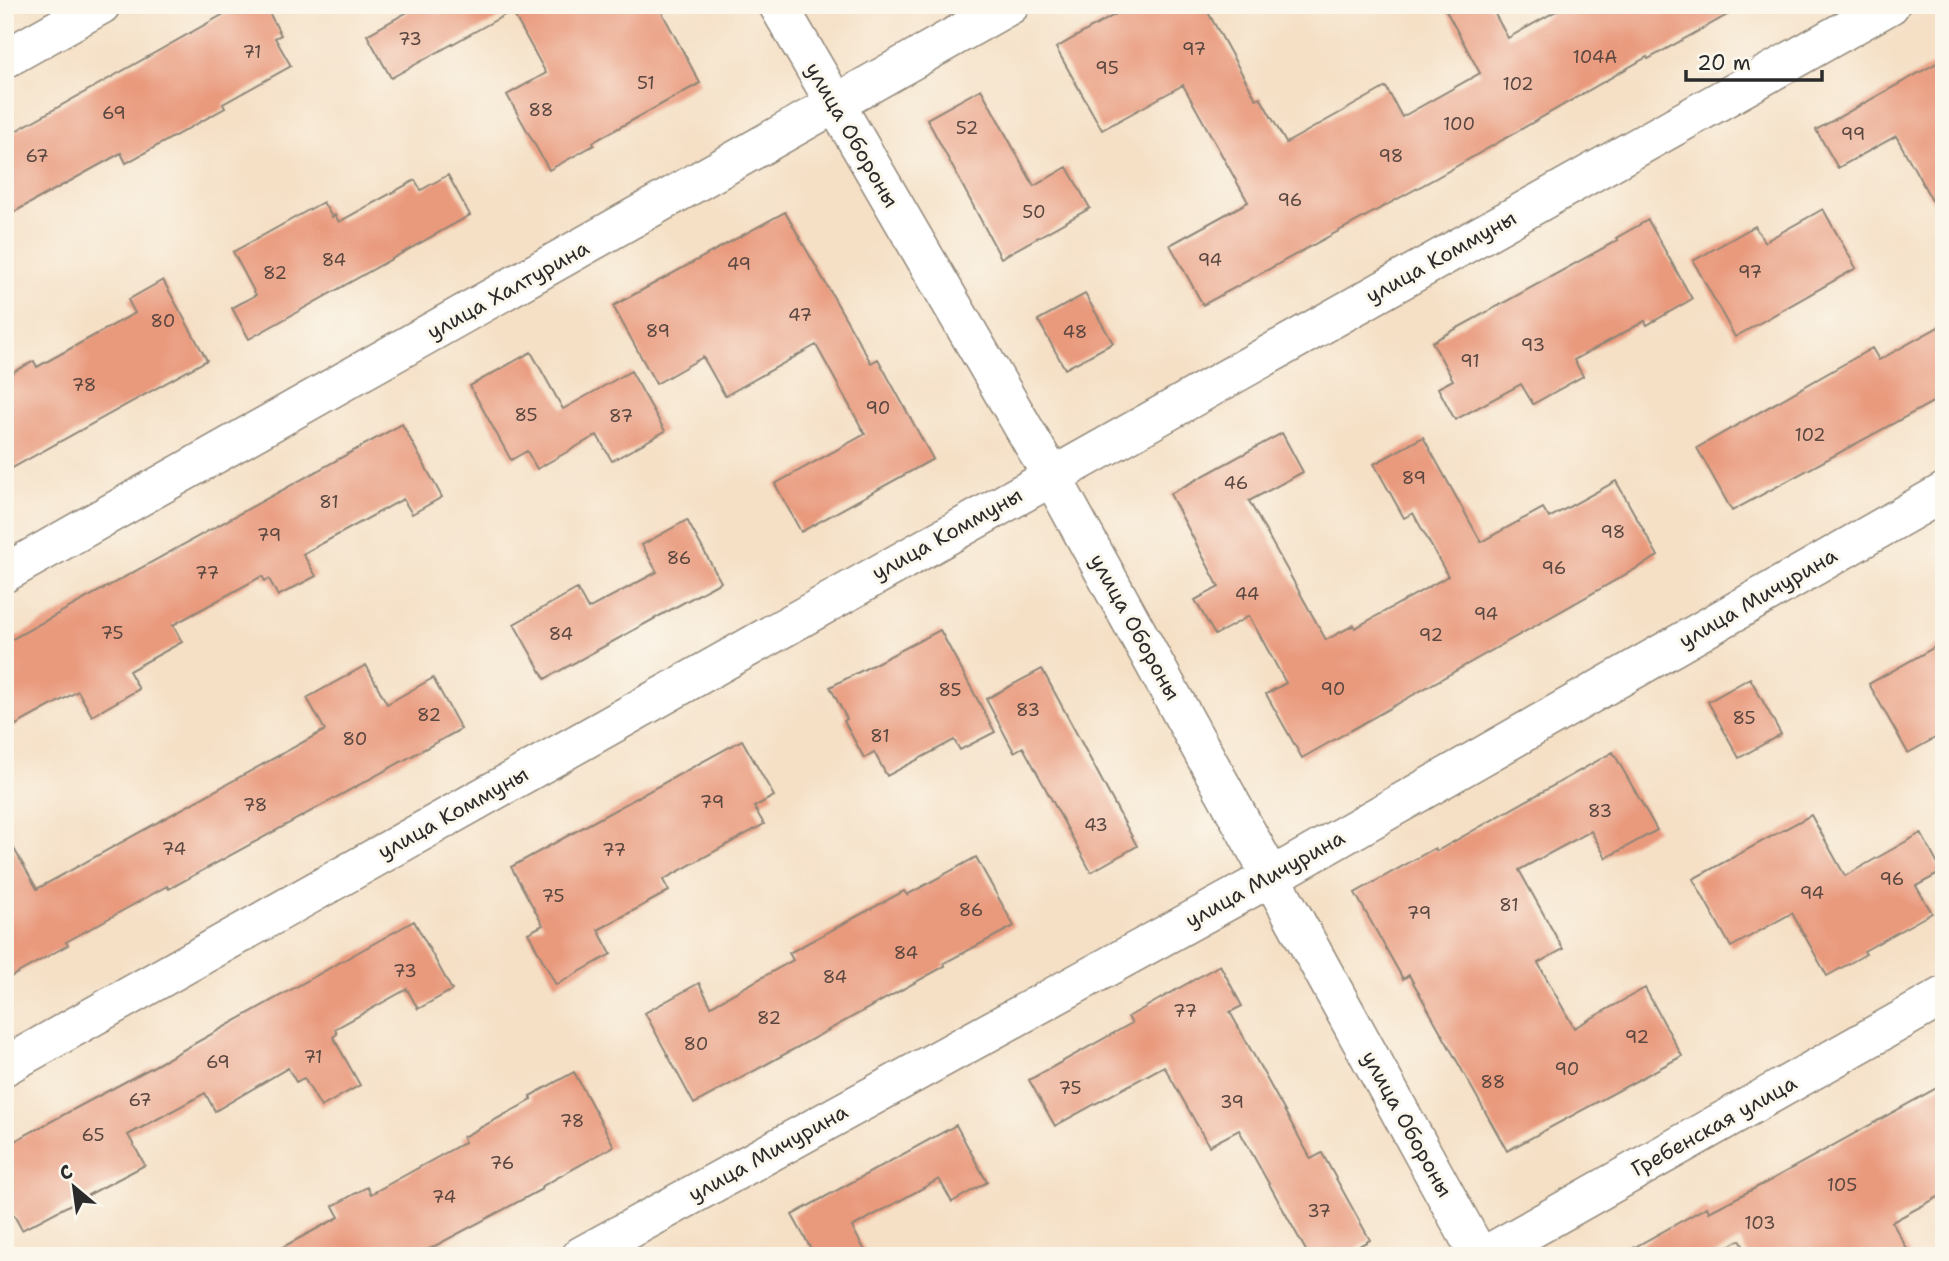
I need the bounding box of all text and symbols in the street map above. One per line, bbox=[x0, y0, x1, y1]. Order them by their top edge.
house number: 73 bbox=[398, 27, 422, 51]
house number: 97 bbox=[1182, 37, 1206, 61]
scale bar bbox=[1686, 38, 1823, 82]
house number: 71 bbox=[242, 40, 262, 64]
house number: 104А bbox=[1573, 45, 1617, 69]
text: 20 m bbox=[1697, 49, 1751, 77]
house number: 95 bbox=[1095, 56, 1119, 80]
street label: улица Обороны bbox=[799, 57, 905, 213]
house number: 51 bbox=[637, 71, 655, 95]
house number: 102 bbox=[1502, 72, 1534, 96]
house number: 88 bbox=[529, 98, 553, 122]
house number: 69 bbox=[102, 101, 126, 125]
house number: 100 bbox=[1443, 112, 1475, 136]
house number: 52 bbox=[956, 116, 978, 140]
house number: 99 bbox=[1841, 122, 1865, 146]
house number: 67 bbox=[25, 144, 49, 168]
house number: 98 bbox=[1379, 144, 1403, 168]
house number: 96 bbox=[1278, 188, 1302, 212]
house number: 50 bbox=[1022, 200, 1046, 224]
street label: улица Коммуны bbox=[1361, 204, 1521, 310]
street label: улица Халтурина bbox=[422, 234, 594, 346]
house number: 84 bbox=[322, 248, 346, 272]
house number: 94 bbox=[1198, 248, 1222, 272]
house number: 49 bbox=[727, 252, 751, 276]
house number: 97 bbox=[1738, 260, 1762, 284]
house number: 82 bbox=[263, 261, 287, 285]
house number: 47 bbox=[788, 303, 812, 327]
house number: 80 bbox=[151, 309, 175, 333]
house number: 89 bbox=[646, 319, 670, 343]
house number: 48 bbox=[1063, 320, 1087, 344]
house number: 93 bbox=[1521, 333, 1545, 357]
house number: 91 bbox=[1460, 349, 1480, 373]
house number: 78 bbox=[72, 373, 96, 397]
house number: 90 bbox=[866, 396, 890, 420]
house number: 85 bbox=[514, 403, 538, 427]
house number: 87 bbox=[609, 404, 633, 428]
house number: 102 bbox=[1794, 423, 1826, 447]
house number: 89 bbox=[1402, 466, 1426, 490]
house number: 46 bbox=[1224, 471, 1248, 495]
street label: улица Коммуны bbox=[867, 481, 1027, 587]
house number: 81 bbox=[319, 490, 339, 514]
house number: 98 bbox=[1601, 520, 1625, 544]
house number: 79 bbox=[257, 523, 281, 547]
street label: улица Мичурина bbox=[1674, 541, 1842, 655]
house number: 86 bbox=[667, 546, 691, 570]
street label: улица Обороны bbox=[1083, 549, 1187, 705]
house number: 96 bbox=[1542, 556, 1566, 580]
house number: 77 bbox=[195, 561, 219, 585]
house number: 44 bbox=[1235, 582, 1259, 606]
house number: 94 bbox=[1474, 602, 1498, 626]
house number: 75 bbox=[101, 621, 123, 645]
house number: 84 bbox=[549, 622, 573, 646]
house number: 92 bbox=[1419, 623, 1443, 647]
house number: 90 bbox=[1321, 677, 1345, 701]
house number: 85 bbox=[938, 678, 962, 702]
house number: 83 bbox=[1016, 698, 1040, 722]
house number: 82 bbox=[417, 703, 441, 727]
house number: 85 bbox=[1732, 706, 1756, 730]
house number: 81 bbox=[870, 724, 890, 748]
house number: 80 bbox=[343, 727, 367, 751]
street label: улица Коммуны bbox=[373, 760, 533, 866]
house number: 79 bbox=[700, 790, 724, 814]
house number: 78 bbox=[243, 793, 267, 817]
house number: 83 bbox=[1588, 799, 1612, 823]
house number: 43 bbox=[1084, 813, 1108, 837]
street label: улица Мичурина bbox=[1180, 824, 1350, 934]
house number: 74 bbox=[162, 837, 186, 861]
house number: 77 bbox=[602, 838, 626, 862]
house number: 96 bbox=[1880, 867, 1904, 891]
house number: 94 bbox=[1800, 881, 1824, 905]
house number: 75 bbox=[542, 884, 564, 908]
house number: 81 bbox=[1499, 893, 1519, 917]
house number: 86 bbox=[959, 898, 983, 922]
house number: 79 bbox=[1407, 901, 1431, 925]
house number: 84 bbox=[894, 941, 918, 965]
house number: 73 bbox=[393, 959, 417, 983]
house number: 84 bbox=[823, 965, 847, 989]
house number: 77 bbox=[1173, 999, 1197, 1023]
house number: 82 bbox=[757, 1006, 781, 1030]
house number: 92 bbox=[1625, 1025, 1649, 1049]
house number: 80 bbox=[684, 1032, 708, 1056]
house number: 71 bbox=[303, 1045, 323, 1069]
street label: улица Обороны bbox=[1355, 1046, 1459, 1202]
house number: 69 bbox=[206, 1050, 230, 1074]
house number: 90 bbox=[1555, 1057, 1579, 1081]
street label: Гребенская улица bbox=[1626, 1069, 1802, 1183]
house number: 88 bbox=[1481, 1070, 1505, 1094]
house number: 75 bbox=[1059, 1076, 1081, 1100]
house number: 67 bbox=[128, 1088, 152, 1112]
house number: 39 bbox=[1220, 1090, 1244, 1114]
street label: улица Мичурина bbox=[683, 1098, 853, 1208]
house number: 78 bbox=[560, 1109, 584, 1133]
house number: 65 bbox=[82, 1123, 104, 1147]
house number: 76 bbox=[490, 1151, 514, 1175]
north arrow bbox=[38, 1152, 108, 1222]
text: С bbox=[55, 1159, 77, 1186]
house number: 105 bbox=[1827, 1173, 1857, 1197]
house number: 74 bbox=[432, 1185, 456, 1209]
house number: 37 bbox=[1307, 1199, 1331, 1223]
house number: 103 bbox=[1744, 1211, 1776, 1235]

